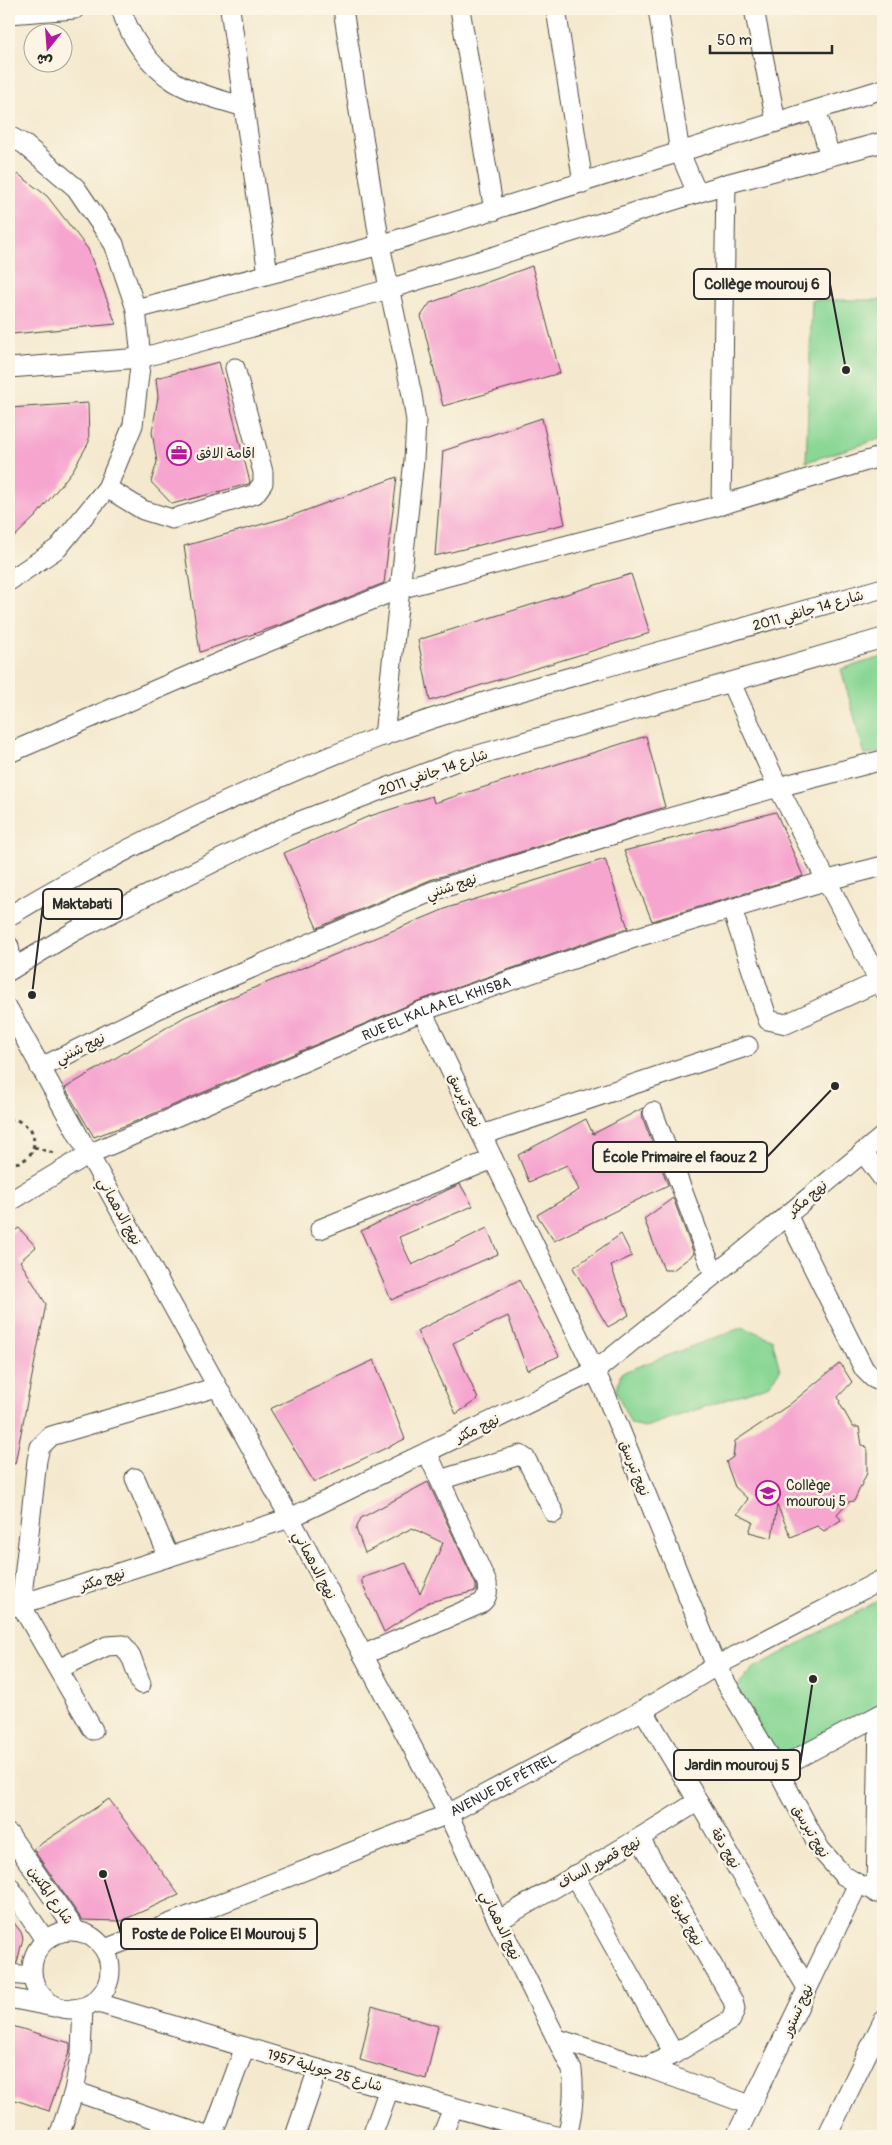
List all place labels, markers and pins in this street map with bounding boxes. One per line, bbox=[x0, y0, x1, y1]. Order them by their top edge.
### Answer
callout: Collège mourouj 6 bbox=[694, 269, 830, 299]
office icon: اقامة الافق bbox=[166, 440, 192, 466]
place label: اقامة الافق bbox=[196, 445, 255, 462]
callout: Maktabati bbox=[43, 889, 122, 919]
callout: École Primaire el faouz 2 bbox=[593, 1142, 767, 1172]
place label: Collège mourouj 5 bbox=[786, 1477, 846, 1510]
school or university icon: Collège mourouj 5 bbox=[755, 1480, 781, 1506]
callout: Jardin mourouj 5 bbox=[674, 1750, 800, 1780]
callout: Poste de Police El Mourouj 5 bbox=[121, 1919, 317, 1949]

